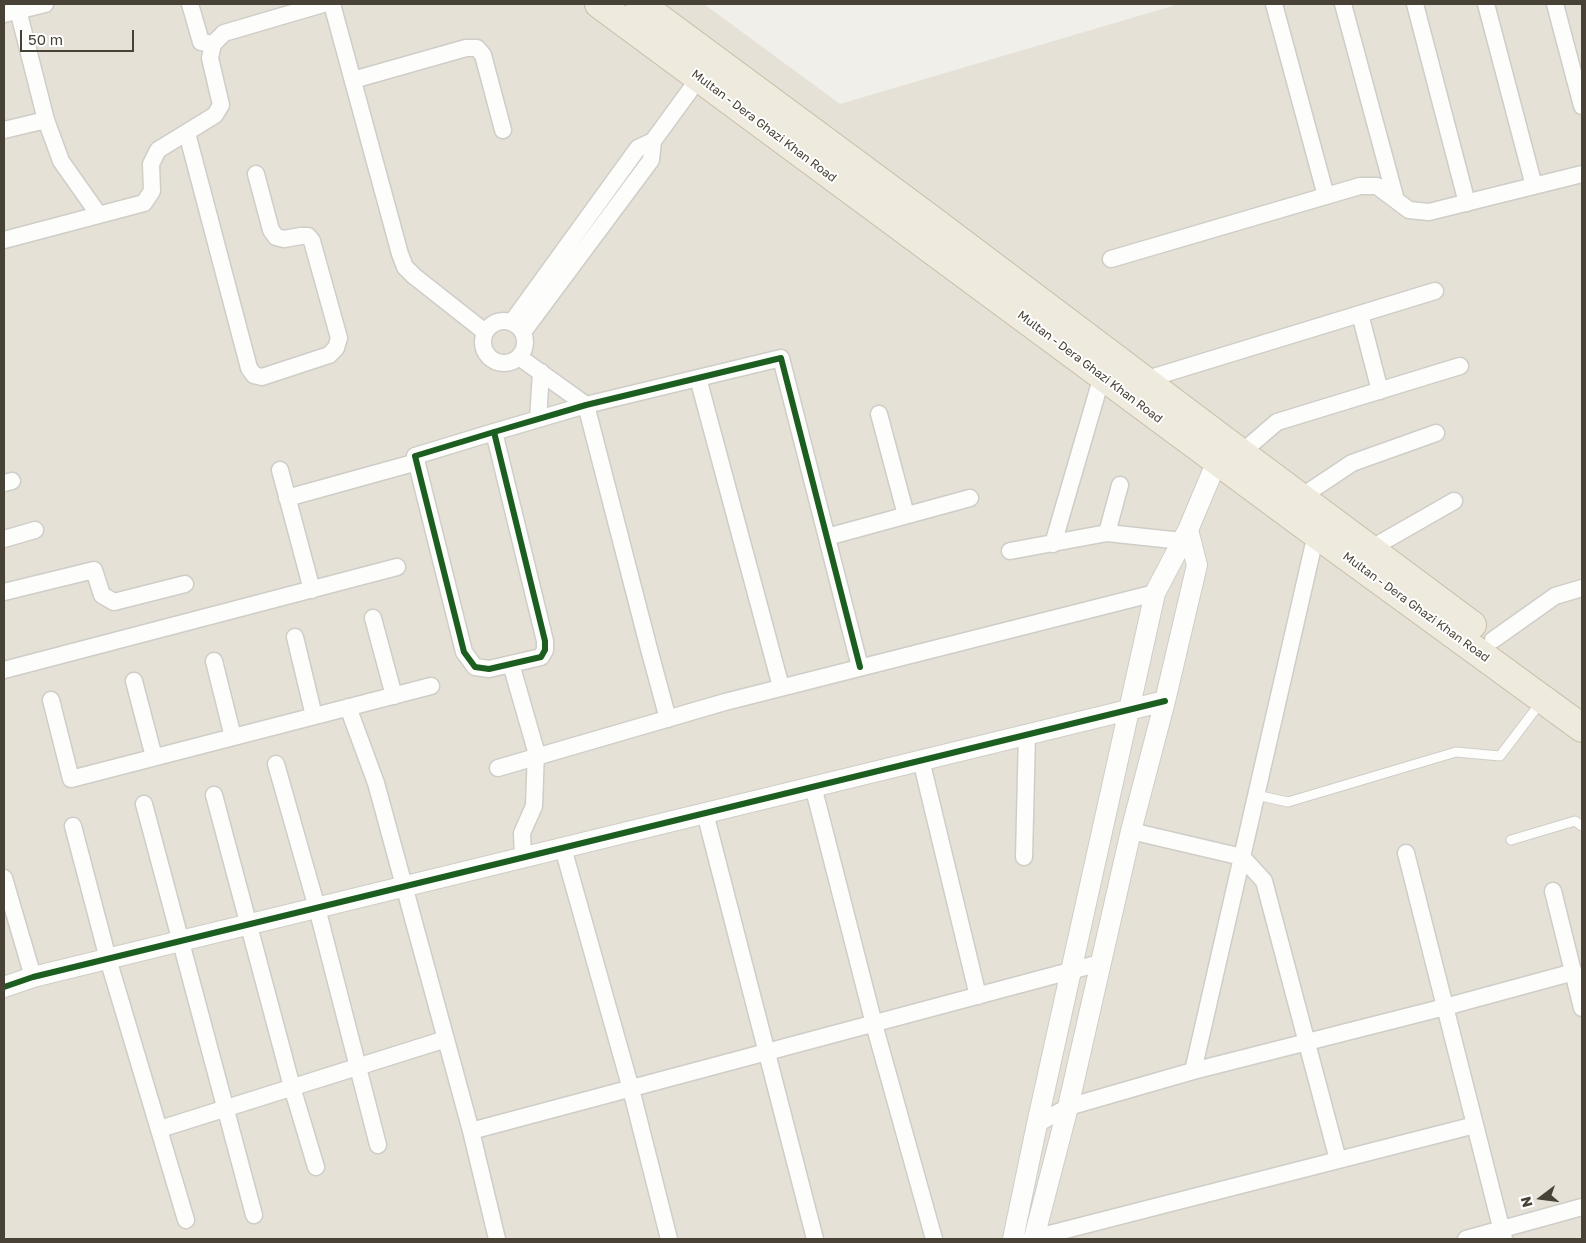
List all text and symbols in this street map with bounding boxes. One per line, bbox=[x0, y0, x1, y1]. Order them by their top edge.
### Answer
scale bar bbox=[22, 20, 136, 52]
text: 50 m bbox=[28, 30, 63, 48]
street label: Multan - Dera Ghazi Khan Road bbox=[689, 67, 839, 185]
street label: Multan - Dera Ghazi Khan Road bbox=[1015, 308, 1165, 426]
street label: Multan - Dera Ghazi Khan Road bbox=[1340, 549, 1492, 665]
north arrow bbox=[1516, 1173, 1566, 1223]
text: N bbox=[1516, 1195, 1536, 1209]

